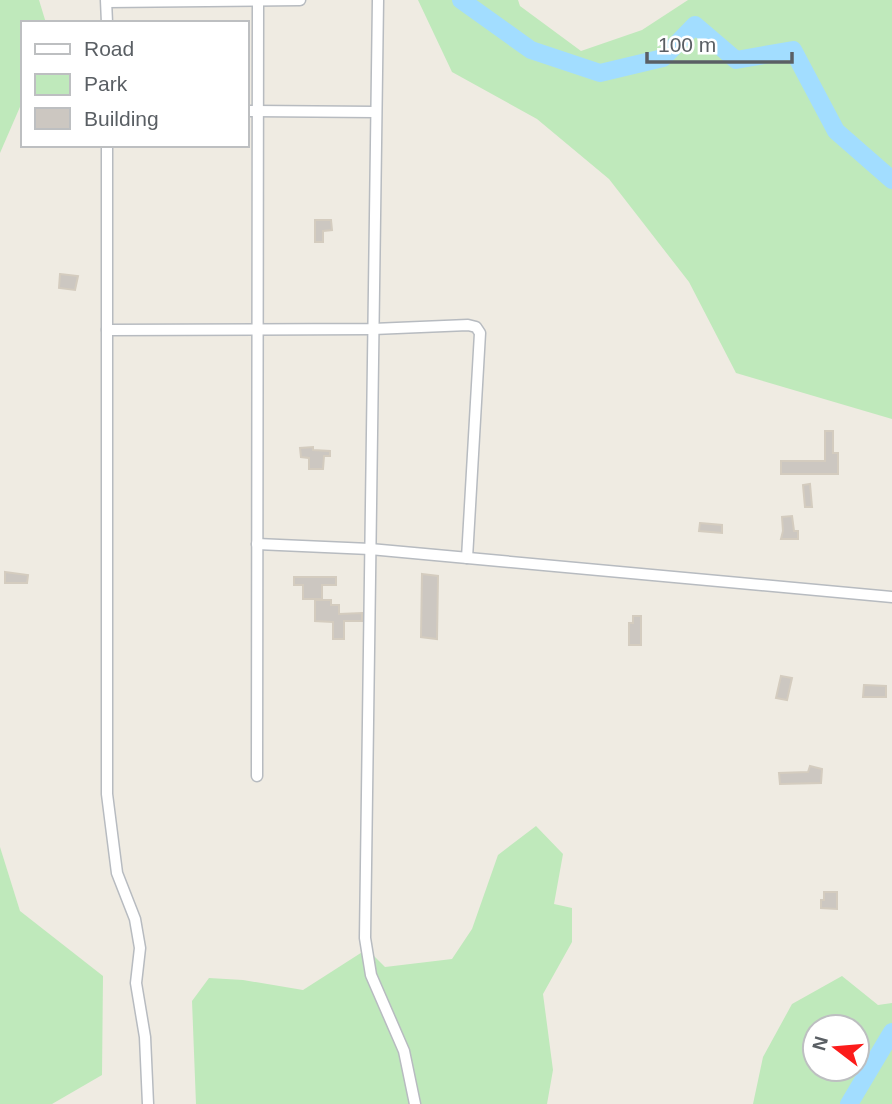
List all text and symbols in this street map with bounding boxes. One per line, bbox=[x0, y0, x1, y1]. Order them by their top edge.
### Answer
legend bbox=[21, 21, 248, 147]
scale bar bbox=[647, 21, 792, 65]
text: 100 m bbox=[658, 33, 716, 56]
text: Road bbox=[84, 37, 134, 60]
text: Park bbox=[84, 72, 128, 95]
text: Building bbox=[84, 107, 159, 130]
north arrow bbox=[801, 1013, 871, 1083]
text: N bbox=[808, 1034, 832, 1053]

